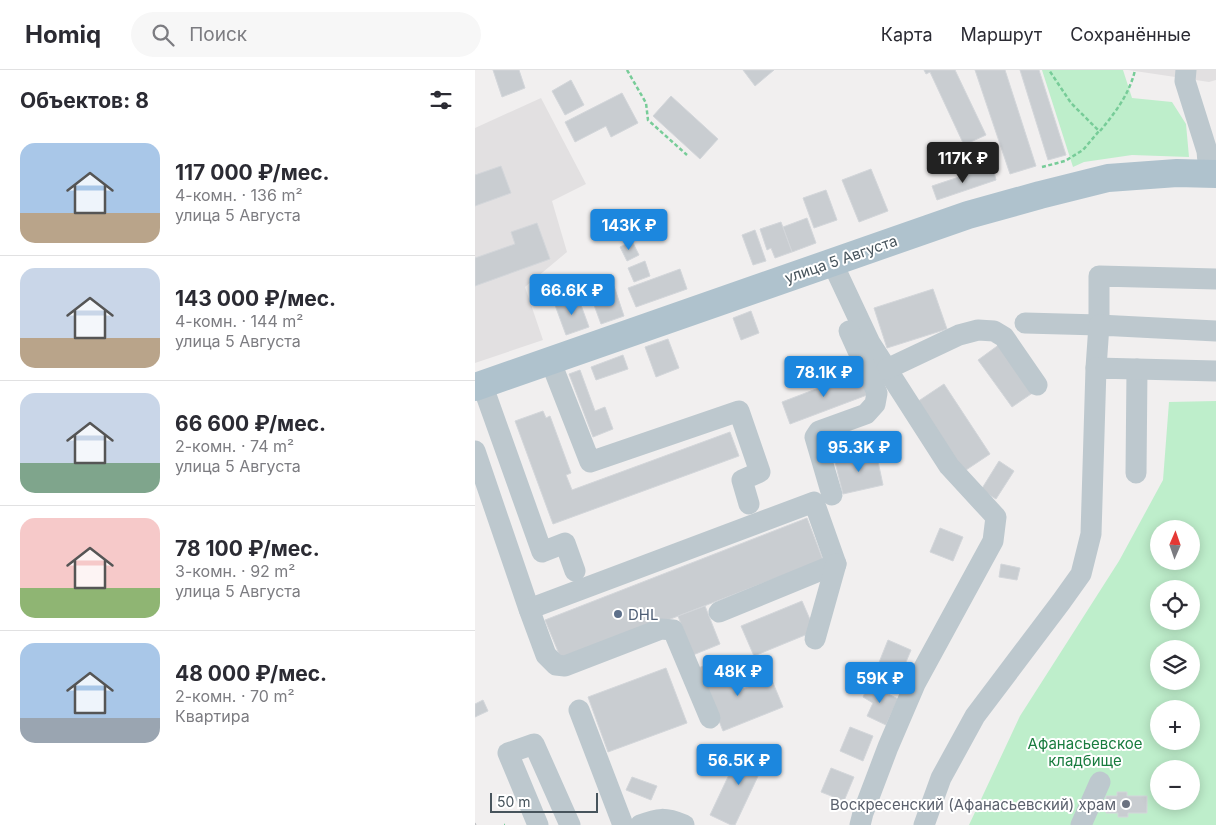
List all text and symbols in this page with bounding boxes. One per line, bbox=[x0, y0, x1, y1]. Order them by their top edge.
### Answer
search box bbox=[131, 12, 481, 57]
text: Homiq bbox=[25, 20, 101, 49]
icon: search bbox=[149, 21, 177, 49]
text: Поиск bbox=[189, 23, 247, 46]
text: Карта bbox=[881, 24, 933, 45]
text: Маршрут bbox=[961, 24, 1042, 45]
text: Сохранённые bbox=[1070, 24, 1191, 45]
icon: filters bbox=[427, 86, 455, 114]
text: Объектов: 8 bbox=[20, 88, 149, 113]
pin: 117K ₽ bbox=[922, 142, 1004, 184]
text: 117K ₽ bbox=[938, 148, 988, 168]
text: 117 000 ₽/мес. bbox=[175, 160, 330, 185]
icon: home bbox=[60, 163, 120, 223]
text: 4-комн. · 136 m² bbox=[175, 185, 303, 205]
text: улица 5 Августа bbox=[175, 205, 301, 225]
pin: 143K ₽ bbox=[588, 208, 670, 251]
text: 143K ₽ bbox=[601, 215, 657, 235]
street label: улица 5 Августа bbox=[782, 231, 900, 287]
pin: 66.6K ₽ bbox=[526, 274, 618, 316]
text: 66.6K ₽ bbox=[541, 280, 603, 300]
text: 143 000 ₽/мес. bbox=[175, 286, 336, 311]
icon: home bbox=[60, 288, 120, 348]
text: 4-комн. · 144 m² bbox=[175, 311, 303, 331]
text: улица 5 Августа bbox=[175, 331, 301, 351]
pin: 78.1K ₽ bbox=[778, 356, 870, 398]
text: 78.1K ₽ bbox=[795, 362, 853, 382]
text: 66 600 ₽/мес. bbox=[175, 411, 326, 436]
icon: home bbox=[60, 413, 120, 473]
pin: 95.3K ₽ bbox=[813, 430, 905, 473]
text: 2-комн. · 74 m² bbox=[175, 436, 294, 456]
text: 95.3K ₽ bbox=[828, 437, 890, 457]
text: улица 5 Августа bbox=[175, 456, 301, 476]
north arrow bbox=[1150, 520, 1200, 570]
map controls bbox=[1150, 520, 1200, 810]
text: 78 100 ₽/мес. bbox=[175, 536, 320, 561]
icon: home bbox=[60, 538, 120, 598]
text: 3-комн. · 92 m² bbox=[175, 561, 295, 581]
button: locate bbox=[1150, 580, 1200, 630]
text: улица 5 Августа bbox=[175, 581, 301, 601]
place label: DHL bbox=[628, 605, 658, 624]
marker: DHL bbox=[612, 608, 624, 620]
button: layers bbox=[1150, 640, 1200, 690]
pin: 48K ₽ bbox=[703, 654, 773, 697]
text: 48 000 ₽/мес. bbox=[175, 661, 327, 686]
text: 48K ₽ bbox=[714, 661, 762, 681]
pin: 59K ₽ bbox=[845, 662, 915, 704]
icon: home bbox=[60, 663, 120, 723]
text: 59K ₽ bbox=[856, 668, 904, 688]
text: 2-комн. · 70 m² bbox=[175, 686, 295, 706]
button: + bbox=[1150, 700, 1200, 750]
text: Квартира bbox=[175, 706, 250, 726]
park label: Афанасьевское кладбище bbox=[1028, 734, 1142, 770]
pin: 56.5K ₽ bbox=[693, 744, 785, 786]
text: 56.5K ₽ bbox=[708, 750, 770, 770]
button: − bbox=[1150, 760, 1200, 810]
scale bar bbox=[490, 790, 597, 813]
text: 50 m bbox=[497, 793, 531, 810]
place label: Воскресенский (Афанасьевский) храм bbox=[830, 795, 1116, 814]
marker: Воскресенский (Афанасьевский) храм bbox=[1120, 798, 1132, 810]

